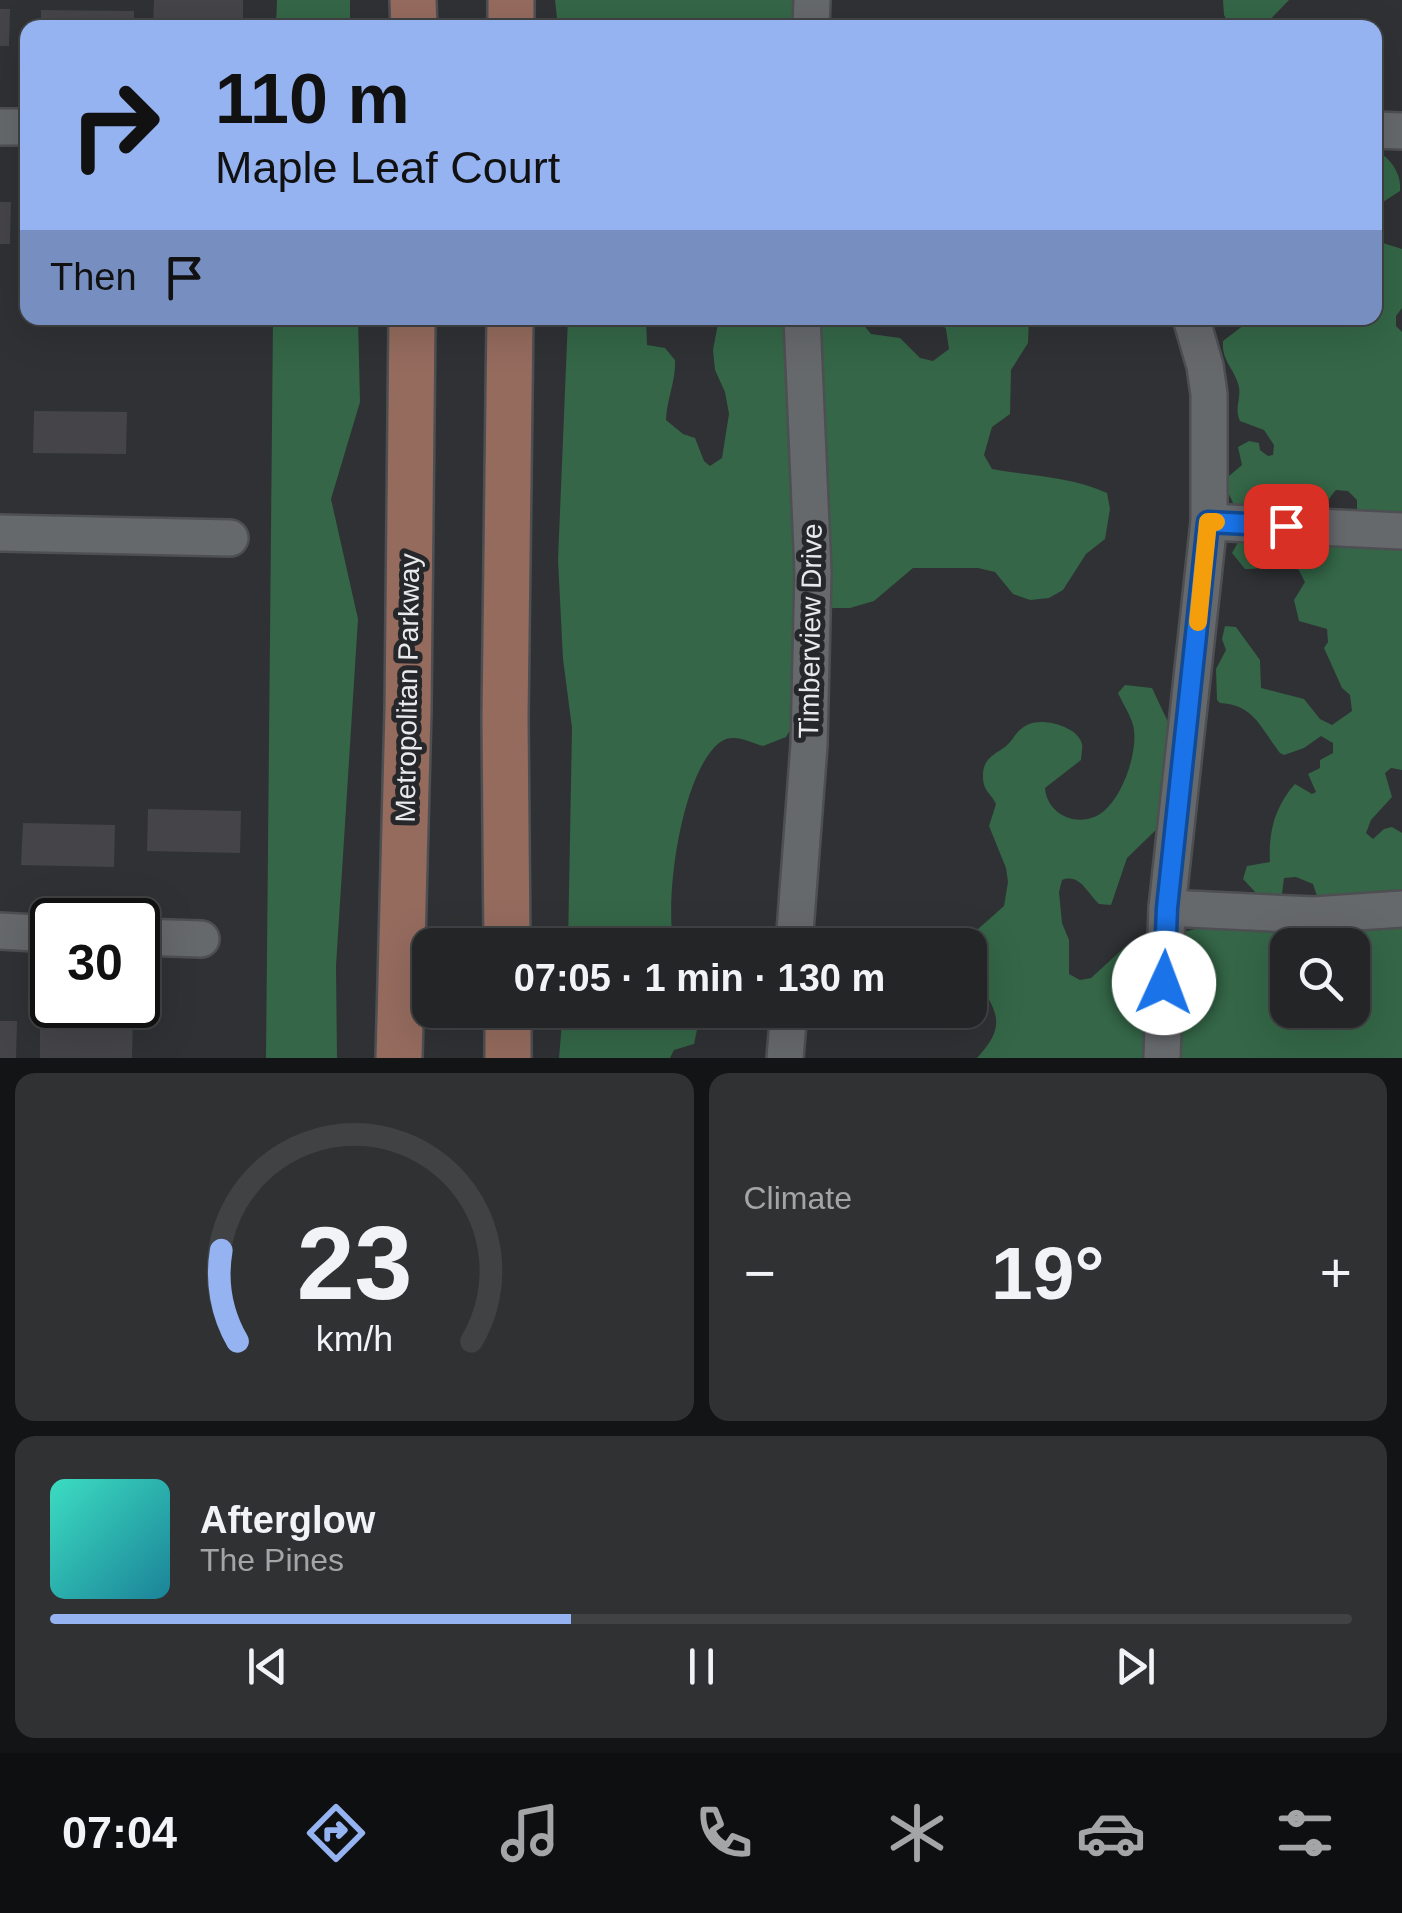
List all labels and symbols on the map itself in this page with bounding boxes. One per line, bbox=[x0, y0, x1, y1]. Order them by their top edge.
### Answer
pin bbox=[1244, 484, 1329, 569]
street label: Timberview Drive bbox=[793, 523, 828, 739]
street label: Metropolitan Parkway bbox=[390, 553, 425, 823]
speed limit sign: 30 bbox=[30, 898, 160, 1028]
position arrow bbox=[1112, 931, 1216, 1035]

